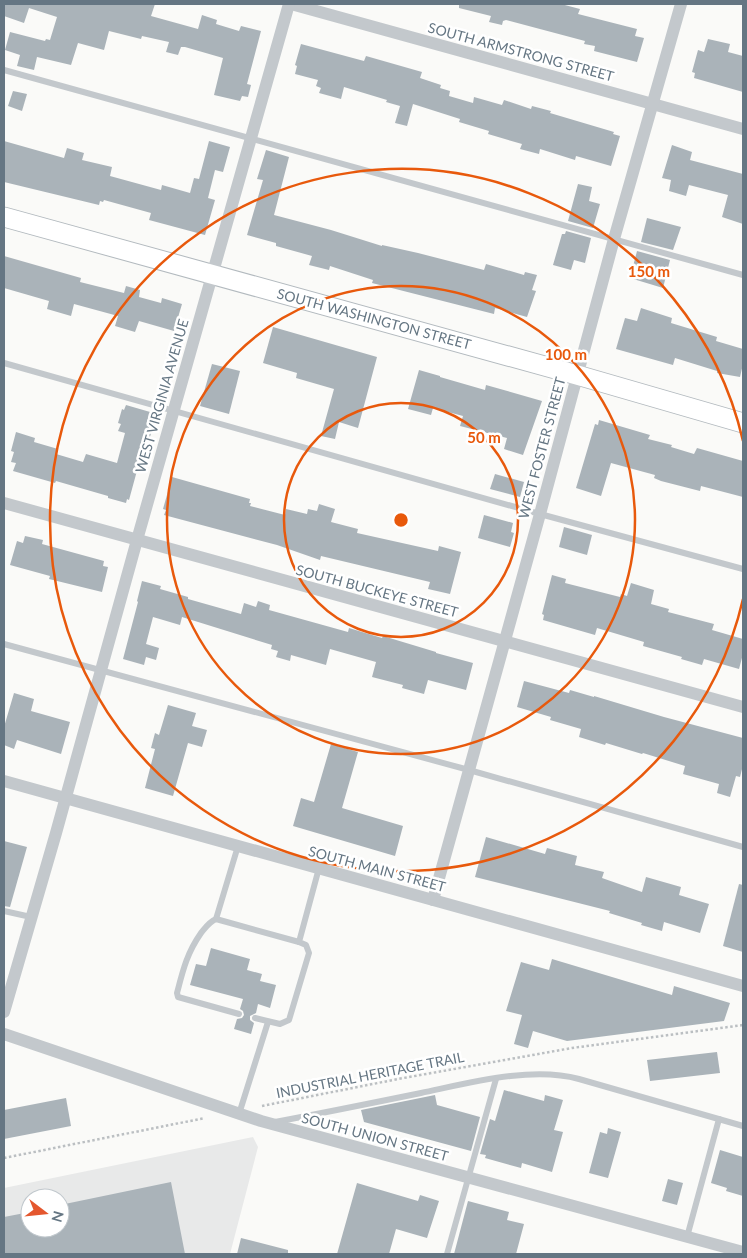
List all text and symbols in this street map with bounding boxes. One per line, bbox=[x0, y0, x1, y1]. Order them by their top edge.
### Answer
street label: SOUTH ARMSTRONG STREET bbox=[426, 18, 617, 85]
text: 150 m bbox=[628, 262, 670, 280]
street label: SOUTH WASHINGTON STREET bbox=[275, 284, 474, 353]
street label: WEST VIRGINIA AVENUE bbox=[131, 317, 192, 475]
text: 100 m bbox=[545, 345, 587, 363]
street label: WEST FOSTER STREET bbox=[514, 374, 569, 521]
text: 50 m bbox=[467, 428, 501, 446]
centre of rings bbox=[392, 511, 410, 529]
street label: SOUTH BUCKEYE STREET bbox=[294, 561, 461, 621]
street label: SOUTH MAIN STREET bbox=[307, 842, 448, 895]
street label: INDUSTRIAL HERITAGE TRAIL bbox=[275, 1048, 465, 1101]
street label: SOUTH UNION STREET bbox=[300, 1109, 451, 1164]
north arrow bbox=[20, 1188, 70, 1238]
text: N bbox=[48, 1209, 68, 1224]

